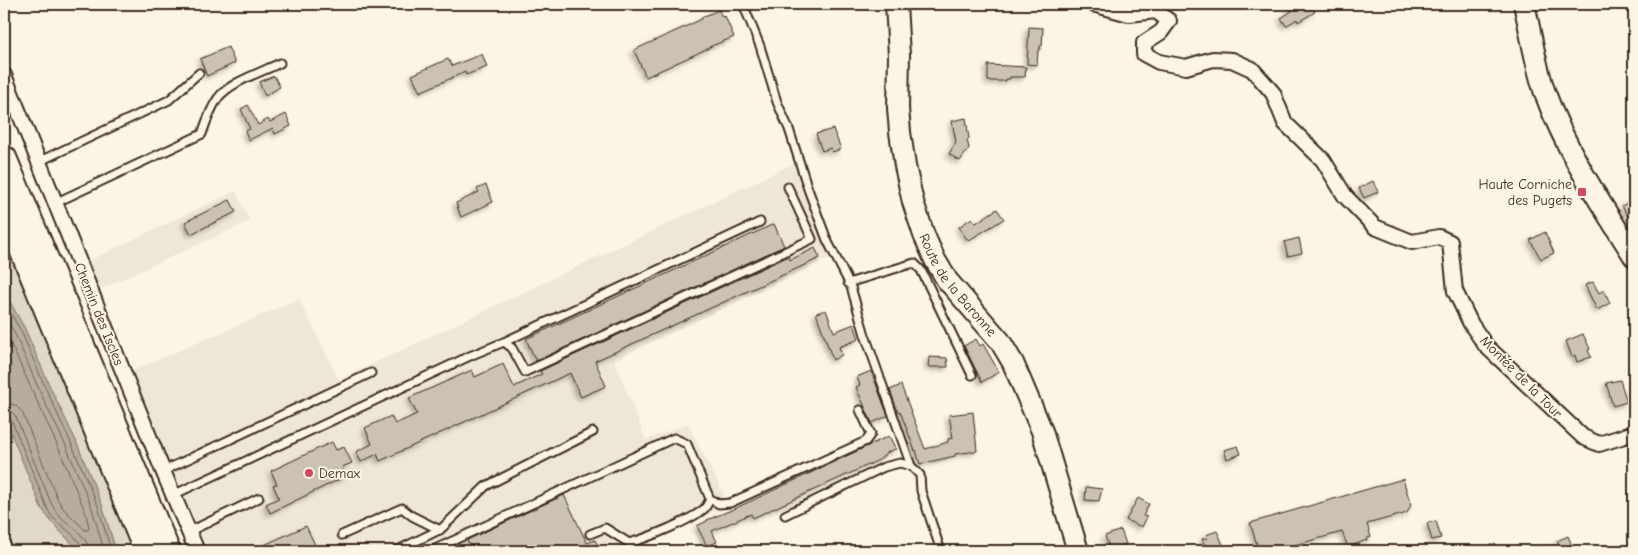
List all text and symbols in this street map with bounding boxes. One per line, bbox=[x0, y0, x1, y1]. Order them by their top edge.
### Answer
place label: Haute Corniche des Pugets bbox=[1478, 176, 1572, 209]
marker: Haute Corniche des Pugets bbox=[1576, 186, 1588, 198]
street label: Route de la Baronne bbox=[916, 231, 1001, 340]
street label: Chemin des Iscles bbox=[71, 260, 127, 368]
street label: Montée de la Tour bbox=[1476, 332, 1566, 422]
place label: Demax bbox=[319, 465, 361, 482]
marker: Demax bbox=[303, 467, 315, 479]

